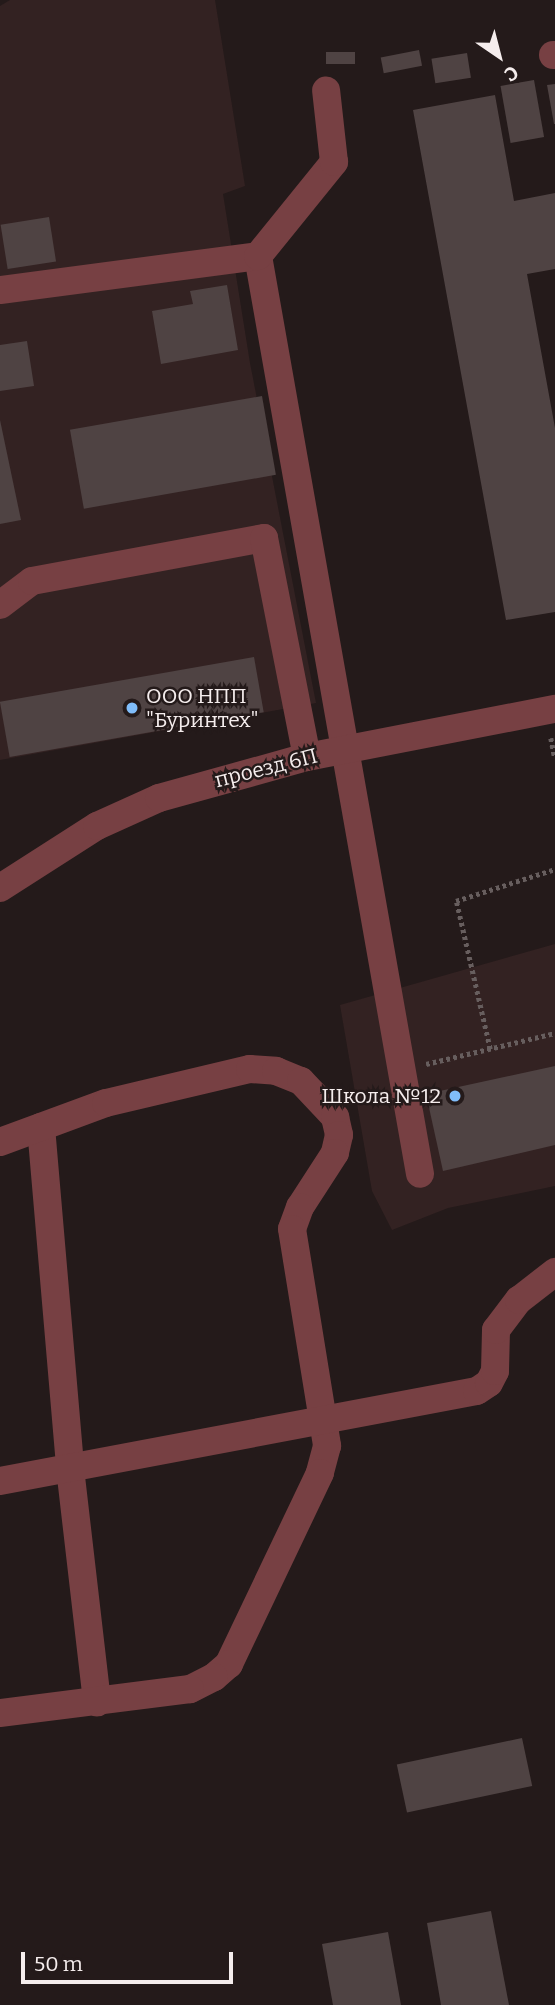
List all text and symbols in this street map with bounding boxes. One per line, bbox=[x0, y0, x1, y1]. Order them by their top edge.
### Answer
north arrow bbox=[464, 21, 534, 91]
text: С bbox=[500, 61, 523, 86]
place label: ООО НПП "Буринтех" bbox=[146, 683, 259, 733]
marker: ООО НПП "Буринтех" bbox=[124, 700, 140, 716]
street label: проезд 6П bbox=[212, 743, 320, 793]
place label: Школа №12 bbox=[321, 1083, 441, 1109]
marker: Школа №12 bbox=[447, 1088, 463, 1104]
scale bar bbox=[24, 1938, 236, 1982]
text: 50 m bbox=[34, 1951, 83, 1977]

